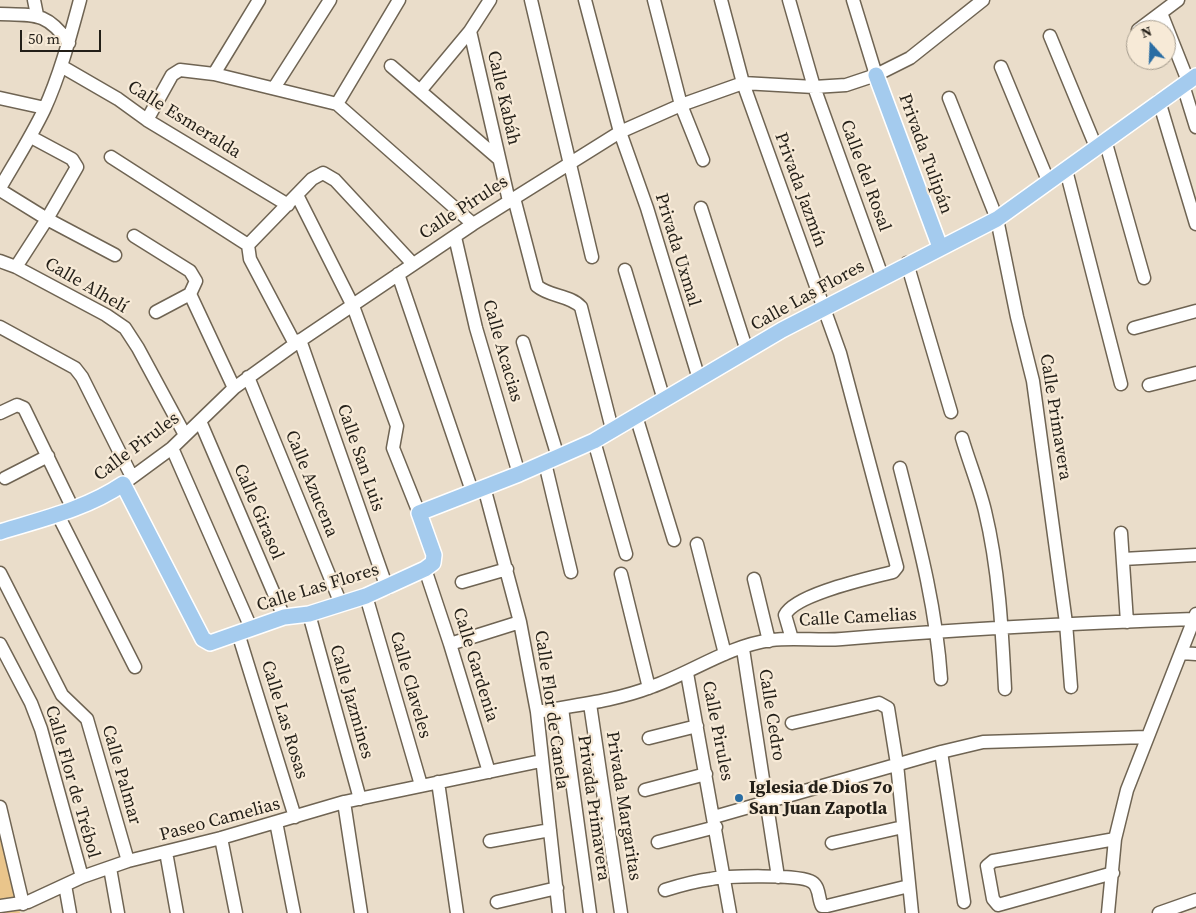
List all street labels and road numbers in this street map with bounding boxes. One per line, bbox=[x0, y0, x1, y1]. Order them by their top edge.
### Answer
street label: Calle Kabáh bbox=[482, 49, 524, 147]
street label: Calle Esmeralda bbox=[123, 76, 245, 164]
street label: Privada Tulipán bbox=[893, 91, 957, 217]
street label: Calle del Rosal bbox=[835, 117, 895, 235]
street label: Privada Jazmín bbox=[769, 130, 831, 250]
street label: Calle Pirules bbox=[416, 171, 512, 245]
street label: Privada Uxmal bbox=[650, 191, 704, 309]
street label: Calle Alhelí bbox=[41, 254, 131, 318]
street label: Calle Las Flores bbox=[747, 256, 869, 336]
street label: Calle Acacias bbox=[477, 297, 527, 405]
street label: Calle Primavera bbox=[1034, 352, 1076, 482]
street label: Calle San Luis bbox=[332, 402, 388, 514]
street label: Calle Pirules bbox=[90, 408, 184, 486]
street label: Calle Azucena bbox=[280, 428, 342, 540]
street label: Calle Girasol bbox=[228, 461, 288, 563]
street label: Calle Las Flores bbox=[254, 559, 382, 617]
street label: Calle Camelias bbox=[799, 604, 917, 632]
street label: Calle Gardenia bbox=[447, 605, 503, 725]
street label: Calle Claveles bbox=[384, 629, 436, 741]
street label: Calle Flor de Canela bbox=[529, 629, 573, 791]
street label: Calle Jazmines bbox=[324, 642, 378, 762]
street label: Calle Las Rosas bbox=[256, 658, 312, 782]
street label: Calle Cedro bbox=[753, 668, 789, 762]
street label: Calle Pirules bbox=[697, 679, 737, 783]
street label: Calle Flor de Trébol bbox=[40, 703, 104, 861]
street label: Calle Palmar bbox=[96, 723, 146, 827]
street label: Privada Margaritas bbox=[601, 730, 645, 882]
street label: Privada Primavera bbox=[572, 734, 614, 882]
street label: Paseo Camelias bbox=[157, 793, 283, 847]

